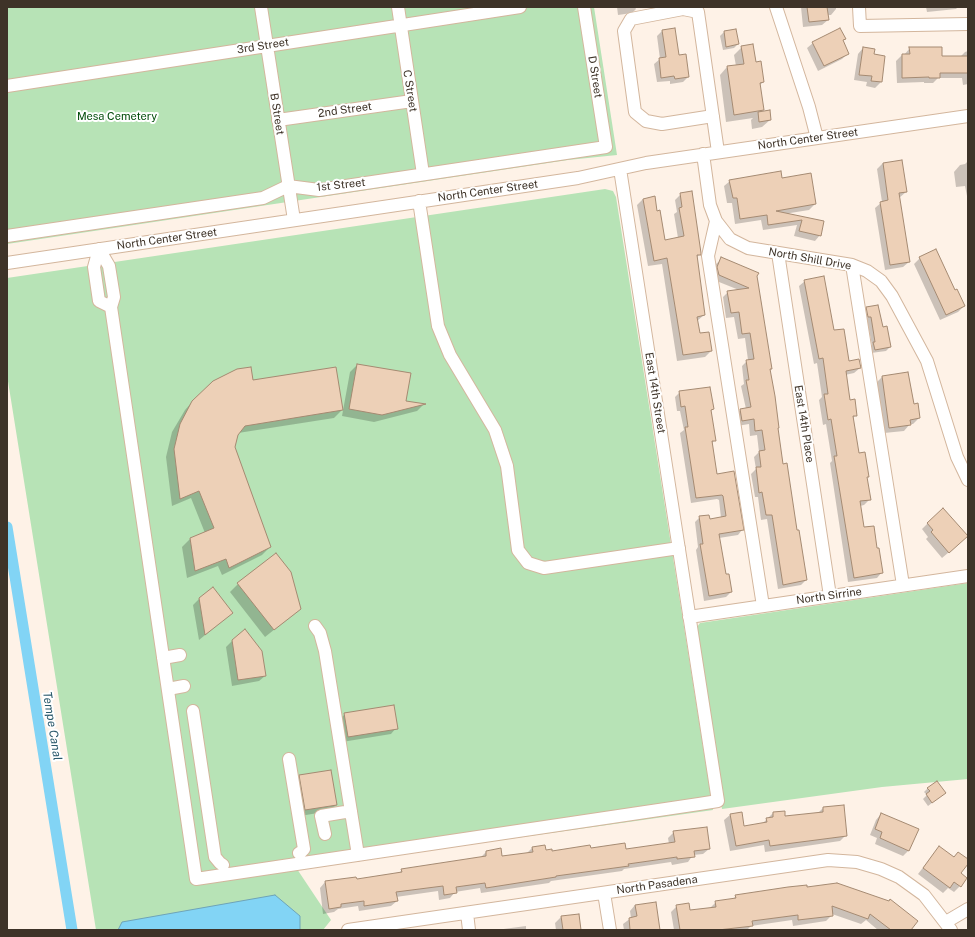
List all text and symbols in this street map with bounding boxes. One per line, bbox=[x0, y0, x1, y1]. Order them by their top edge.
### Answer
street label: 3rd Street bbox=[236, 35, 290, 57]
street label: D Street bbox=[585, 55, 605, 99]
street label: C Street bbox=[400, 69, 420, 113]
street label: B Street bbox=[267, 92, 287, 136]
street label: 2nd Street bbox=[317, 100, 373, 120]
park label: Mesa Cemetery bbox=[77, 110, 157, 124]
street label: North Center Street bbox=[757, 125, 859, 153]
street label: 1st Street bbox=[316, 176, 366, 194]
street label: North Center Street bbox=[437, 177, 539, 205]
street label: North Center Street bbox=[116, 225, 218, 253]
street label: North Shill Drive bbox=[768, 245, 852, 273]
street label: East 14th Street bbox=[642, 351, 668, 435]
street label: East 14th Place bbox=[791, 384, 817, 464]
street label: North Sirrine bbox=[795, 585, 863, 607]
water label: Tempe Canal bbox=[39, 690, 65, 762]
street label: North Pasadena bbox=[616, 873, 698, 897]

